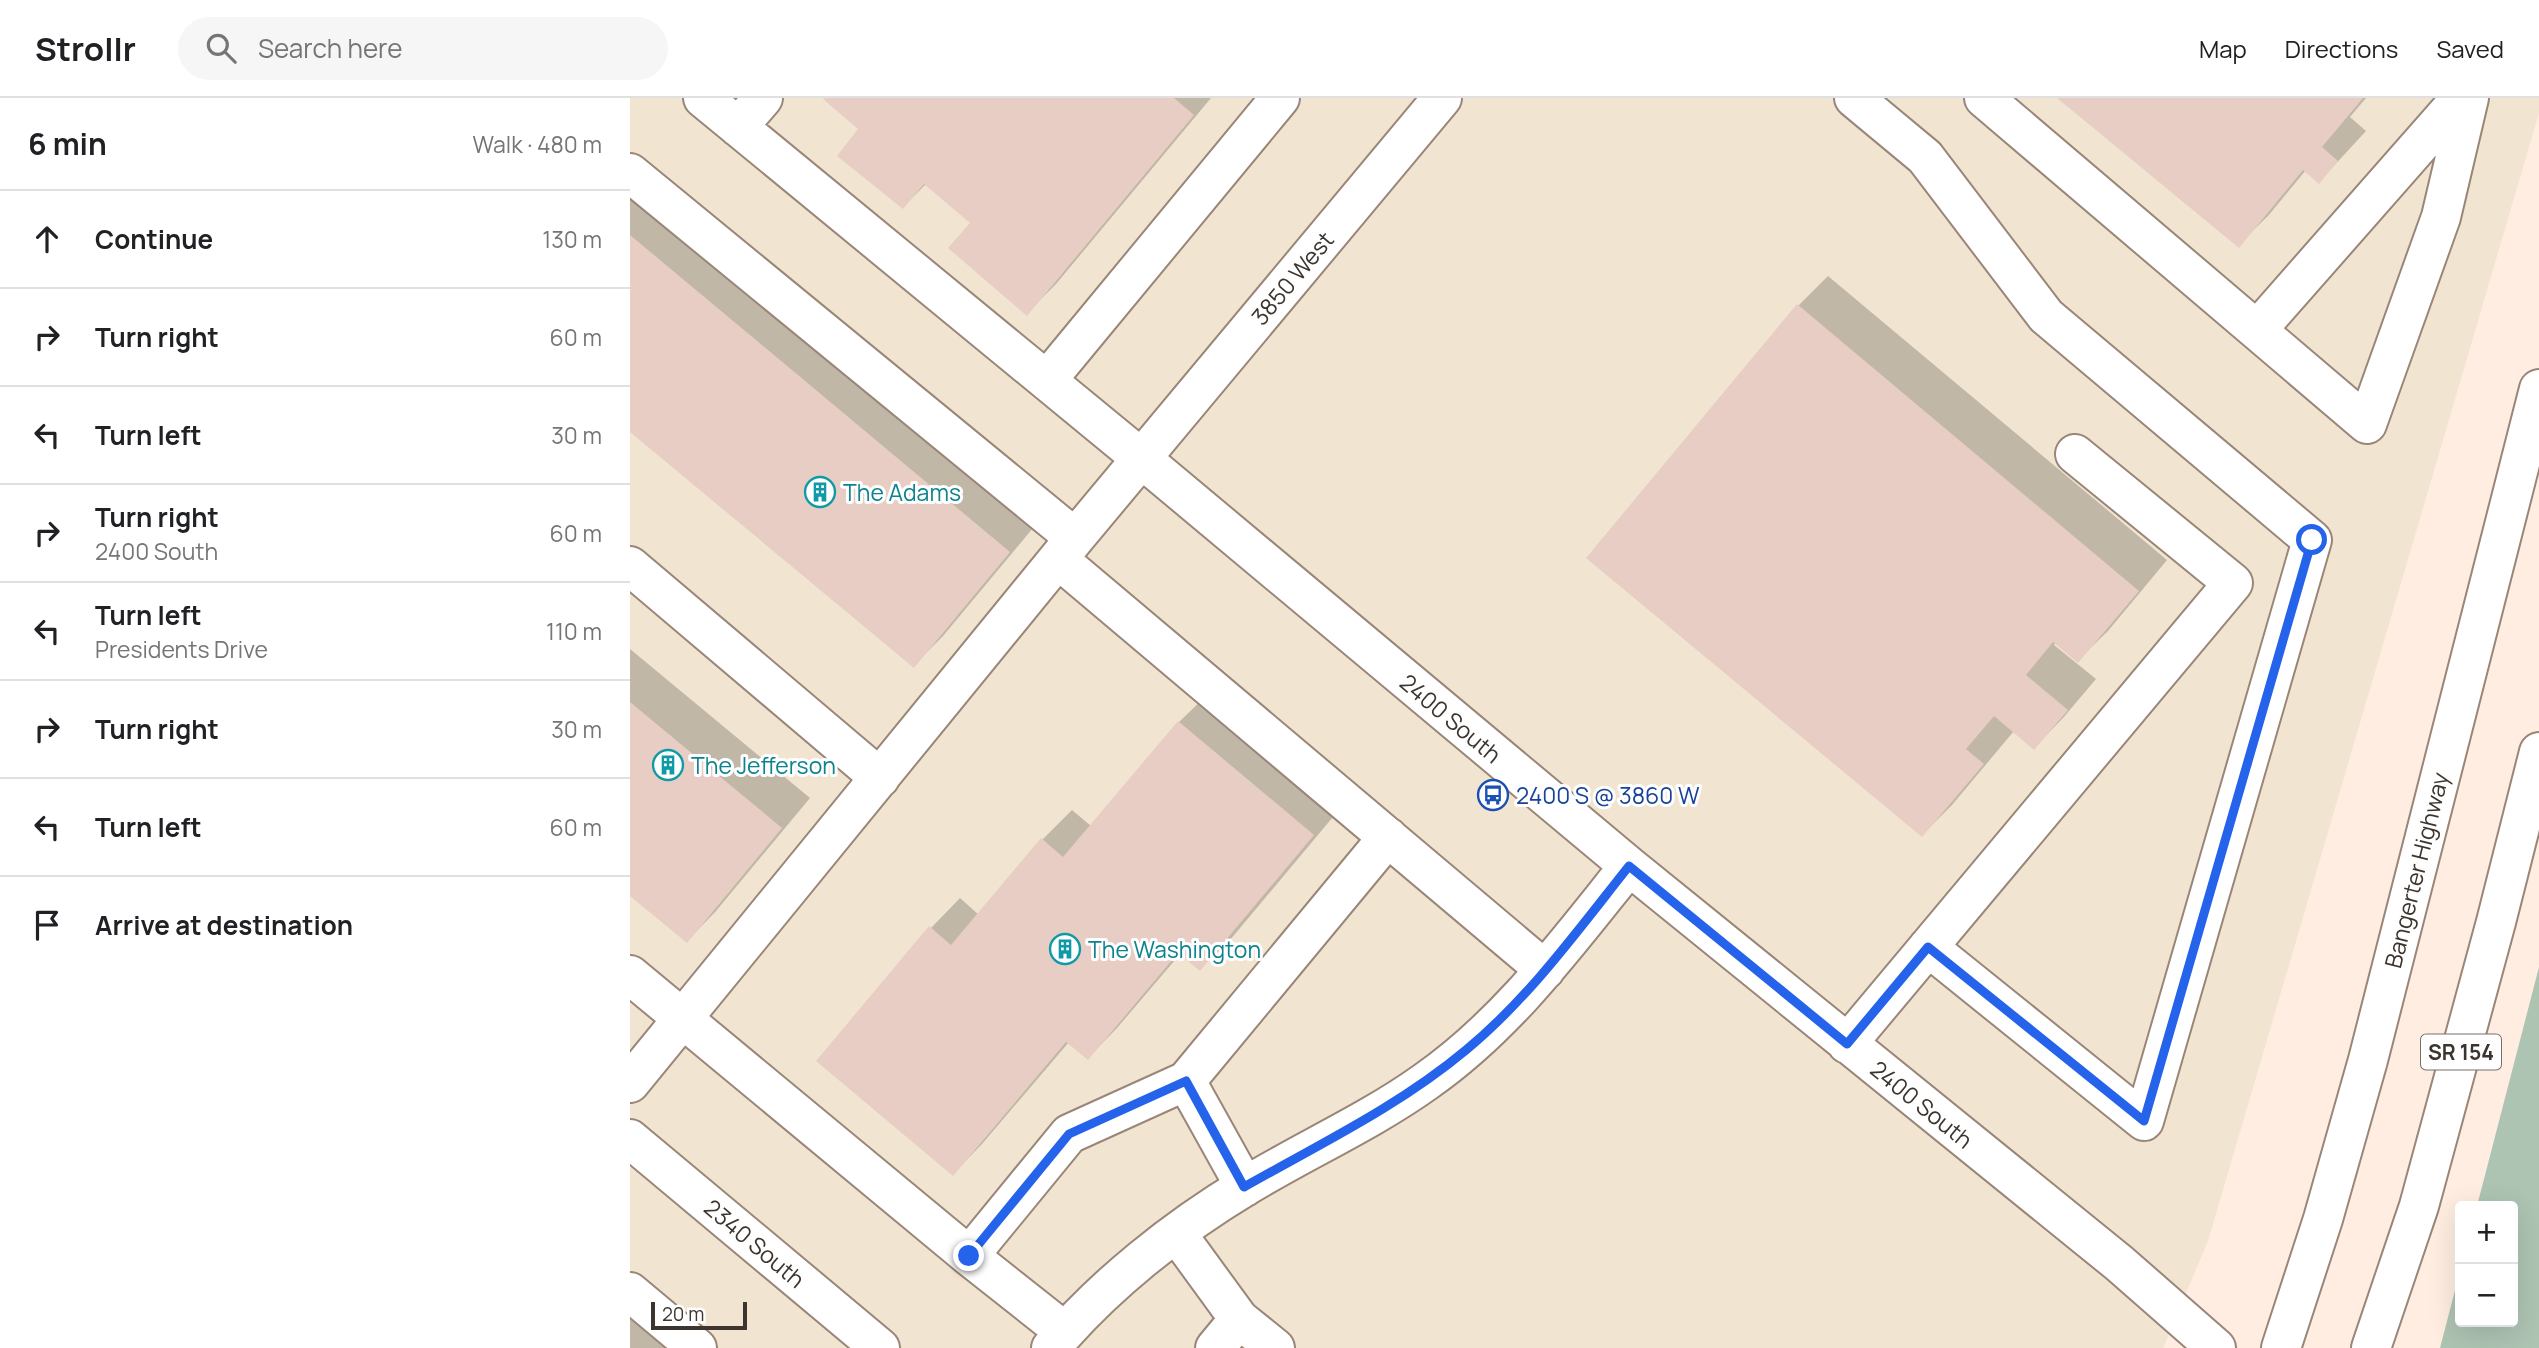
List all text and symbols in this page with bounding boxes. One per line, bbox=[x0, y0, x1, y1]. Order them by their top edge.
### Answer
search box bbox=[178, 17, 668, 80]
text: Strollr bbox=[35, 26, 136, 71]
icon: search bbox=[202, 29, 240, 67]
text: Search here bbox=[258, 30, 402, 66]
text: Map bbox=[2199, 32, 2247, 65]
text: Directions bbox=[2285, 32, 2398, 65]
text: Saved bbox=[2436, 32, 2504, 65]
text: 6 min bbox=[28, 123, 107, 164]
text: Walk · 480 m bbox=[473, 128, 602, 160]
icon: ahead bbox=[28, 220, 66, 258]
text: Continue bbox=[95, 221, 213, 257]
text: 130 m bbox=[542, 223, 602, 255]
street label: 3850 West bbox=[1243, 224, 1341, 332]
icon: right bbox=[28, 318, 66, 356]
text: Turn right bbox=[95, 319, 219, 355]
text: 60 m bbox=[550, 321, 602, 353]
icon: left bbox=[28, 416, 66, 454]
text: Turn left bbox=[95, 417, 202, 453]
text: 30 m bbox=[551, 419, 602, 451]
building icon: The Adams bbox=[803, 475, 837, 509]
place label: The Adams bbox=[843, 476, 961, 508]
text: Turn right bbox=[95, 499, 219, 535]
icon: right bbox=[28, 514, 66, 552]
text: 60 m bbox=[550, 517, 602, 549]
route start bbox=[2296, 524, 2327, 555]
text: 2400 South bbox=[95, 535, 218, 567]
text: Turn left bbox=[95, 597, 202, 633]
icon: left bbox=[28, 612, 66, 650]
text: 110 m bbox=[546, 615, 602, 647]
text: Presidents Drive bbox=[95, 633, 268, 665]
street label: 2400 South bbox=[1394, 666, 1508, 770]
icon: right bbox=[28, 710, 66, 748]
text: Turn right bbox=[95, 711, 219, 747]
text: 30 m bbox=[551, 713, 602, 745]
building icon: The Jefferson bbox=[651, 748, 685, 782]
place label: The Jefferson bbox=[691, 749, 836, 781]
street label: Bangerter Highway bbox=[2376, 769, 2456, 971]
bus stop icon: 2400 S @ 3860 W bbox=[1476, 778, 1510, 812]
place label: 2400 S @ 3860 W bbox=[1516, 779, 1700, 811]
icon: left bbox=[28, 808, 66, 846]
text: Turn left bbox=[95, 809, 202, 845]
text: 60 m bbox=[550, 811, 602, 843]
icon: arrive bbox=[28, 906, 66, 944]
text: Arrive at destination bbox=[95, 907, 353, 943]
building icon: The Washington bbox=[1048, 932, 1082, 966]
place label: The Washington bbox=[1088, 933, 1261, 965]
road number: SR 154 bbox=[2421, 1034, 2501, 1070]
street label: 2400 South bbox=[1864, 1053, 1980, 1155]
street label: 2340 South bbox=[698, 1191, 812, 1295]
map controls bbox=[2455, 1201, 2518, 1327]
button: + bbox=[2455, 1201, 2518, 1264]
route end bbox=[953, 1240, 984, 1271]
button: − bbox=[2455, 1264, 2518, 1327]
scale bar bbox=[651, 1299, 747, 1331]
text: 20 m bbox=[662, 1301, 704, 1327]

